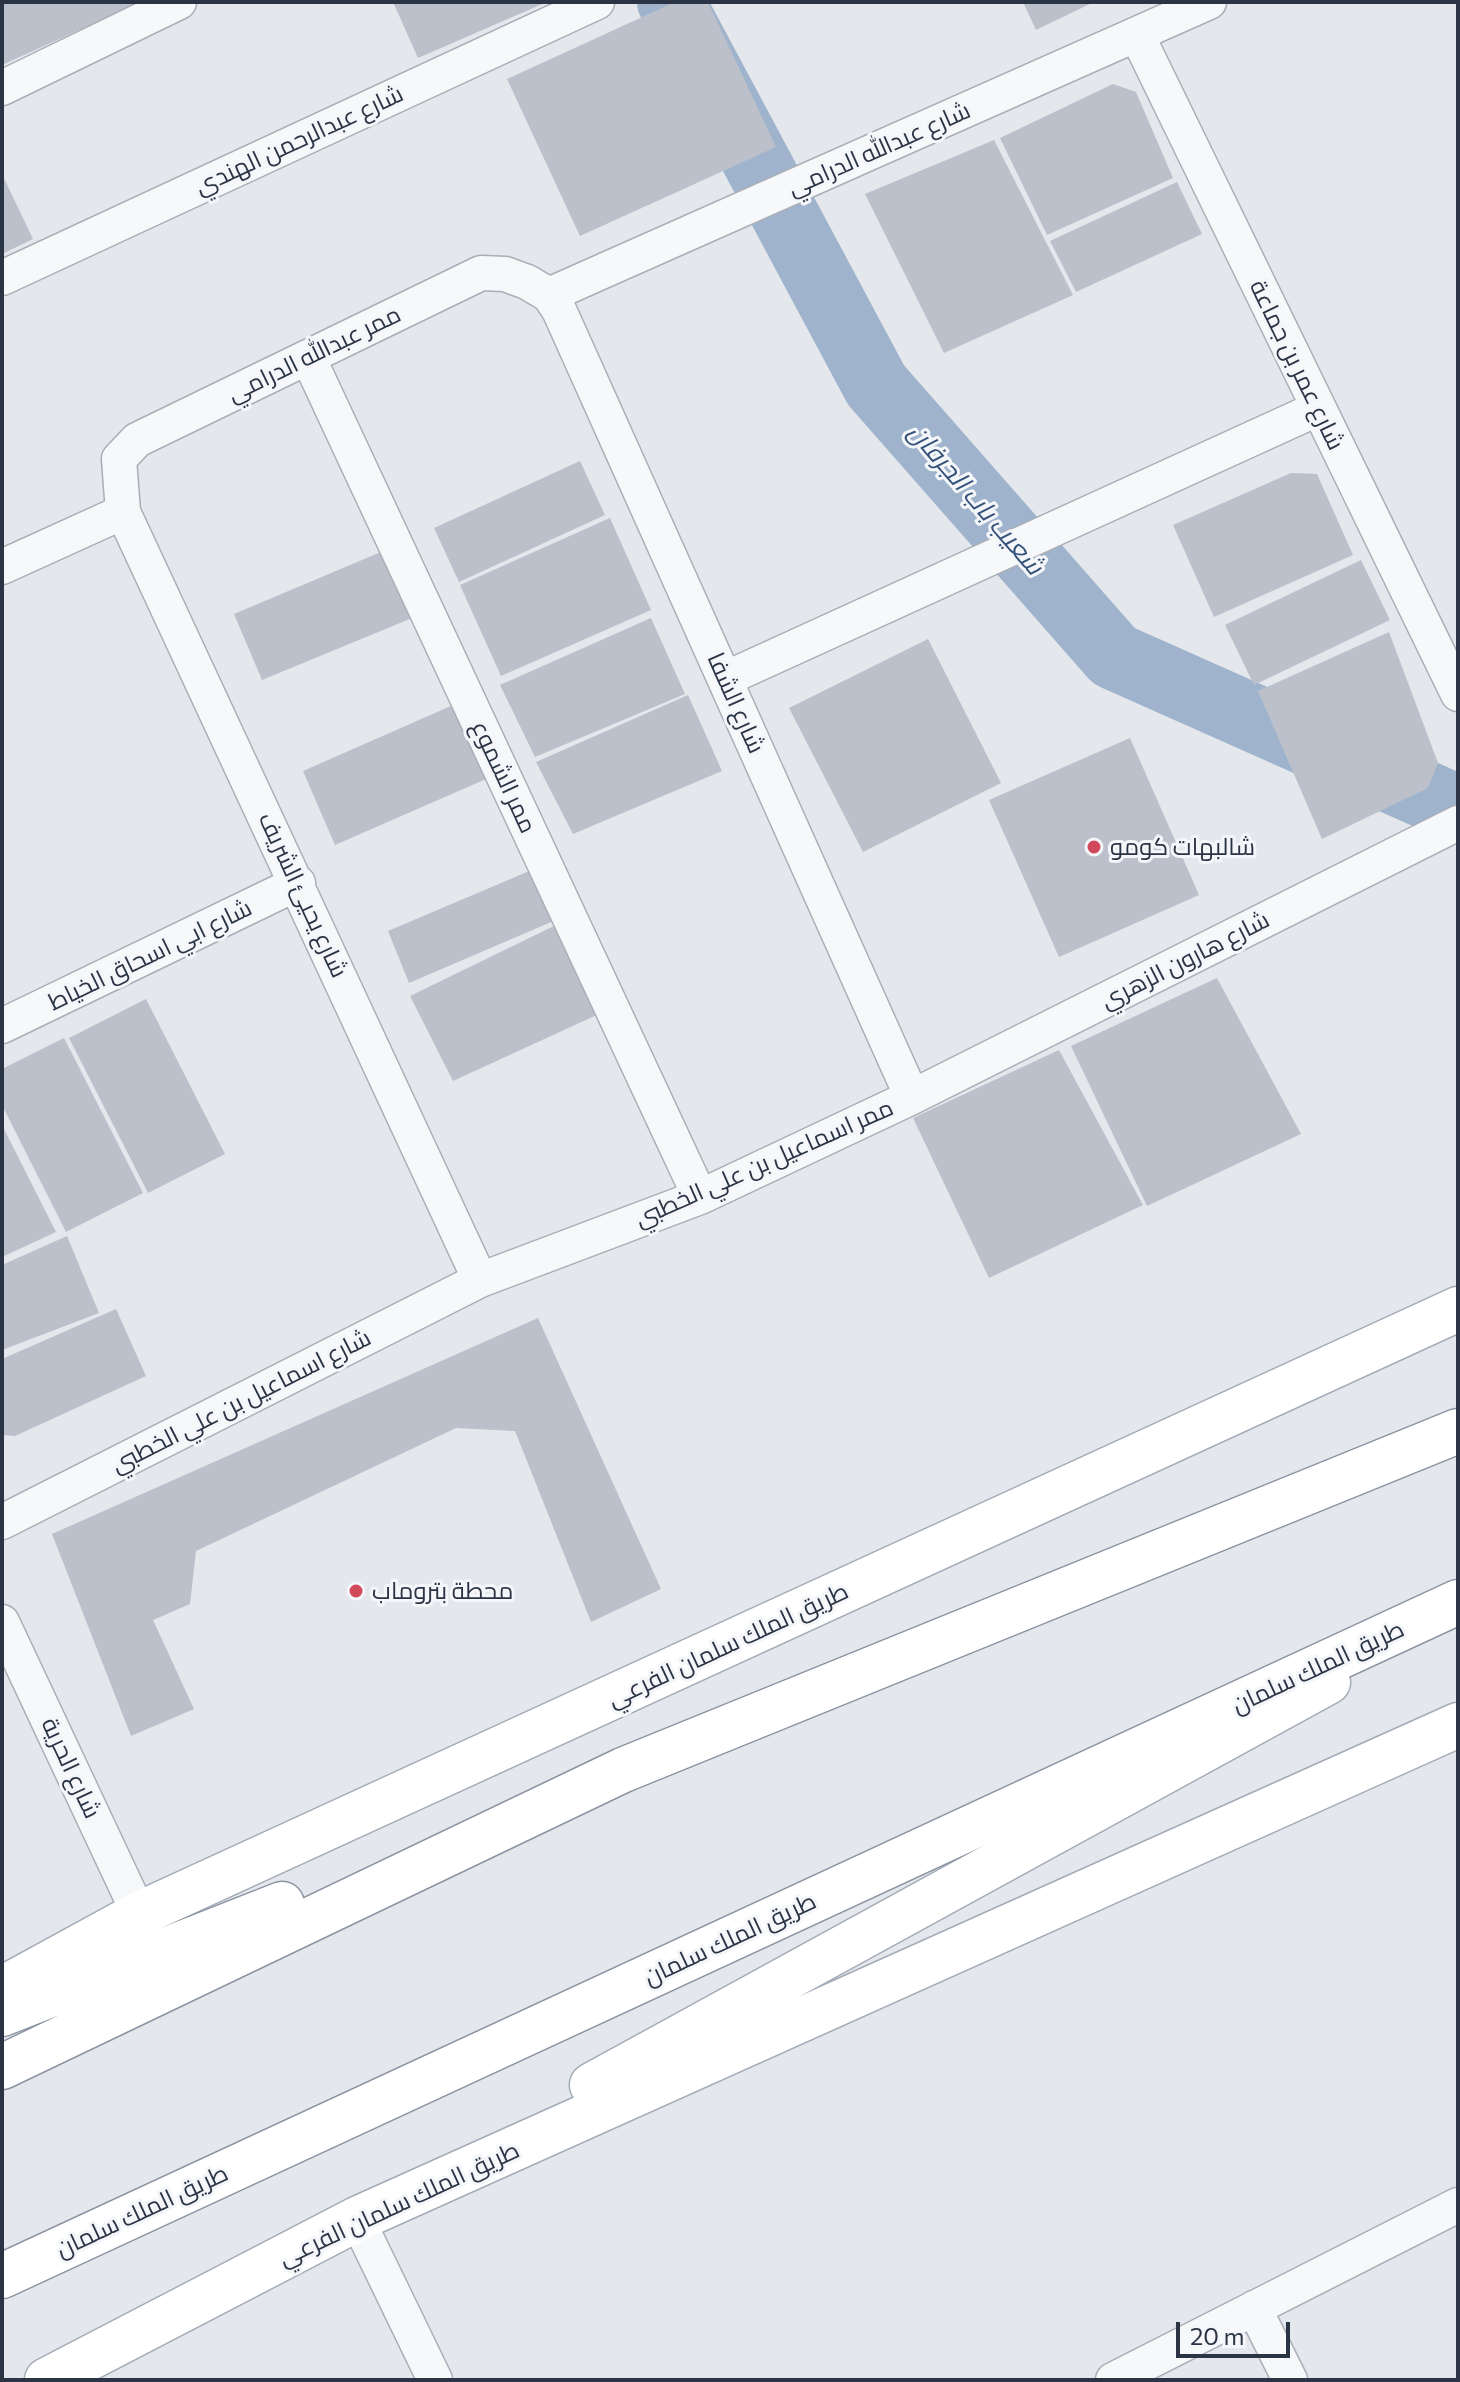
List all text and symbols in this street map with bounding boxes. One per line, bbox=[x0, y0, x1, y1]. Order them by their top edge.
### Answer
street label: شارع عبدالرحمن الهندي bbox=[190, 79, 408, 201]
street label: شارع عبدالله الدرامي bbox=[783, 96, 975, 202]
street label: شارع عمر بن جماعة bbox=[1243, 275, 1351, 455]
street label: ممر عبدالله الدرامي bbox=[223, 300, 405, 408]
water label: شعيب باب الجرفان bbox=[902, 417, 1050, 581]
street label: شارع الشفا bbox=[701, 648, 771, 758]
street label: ممر الشموع bbox=[466, 716, 542, 838]
street label: شارع يحيئ الشريف bbox=[252, 808, 354, 982]
place label: شالبهات كومو bbox=[1110, 833, 1255, 861]
marker: شالبهات كومو bbox=[1085, 838, 1103, 856]
street label: شارع ابي اسحاق الخياط bbox=[44, 893, 256, 1017]
street label: شارع هارون الزهري bbox=[1096, 905, 1274, 1015]
street label: ممر اسماعيل بن علي الخطبي bbox=[630, 1093, 898, 1233]
street label: شارع اسماعيل بن علي الخطبي bbox=[106, 1323, 376, 1479]
place label: محطة بتروماب bbox=[372, 1577, 514, 1605]
street label: طريق الملك سلمان الفرعي bbox=[603, 1577, 853, 1713]
marker: محطة بتروماب bbox=[347, 1582, 365, 1600]
street label: طريق الملك سلمان bbox=[1227, 1614, 1409, 1720]
street label: شارع الحرية bbox=[35, 1713, 107, 1823]
street label: طريق الملك سلمان bbox=[639, 1886, 821, 1992]
street label: طريق الملك سلمان الفرعي bbox=[274, 2136, 524, 2272]
street label: طريق الملك سلمان bbox=[51, 2158, 233, 2264]
scale bar bbox=[1180, 2306, 1294, 2356]
text: 20 m bbox=[1190, 2321, 1244, 2350]

